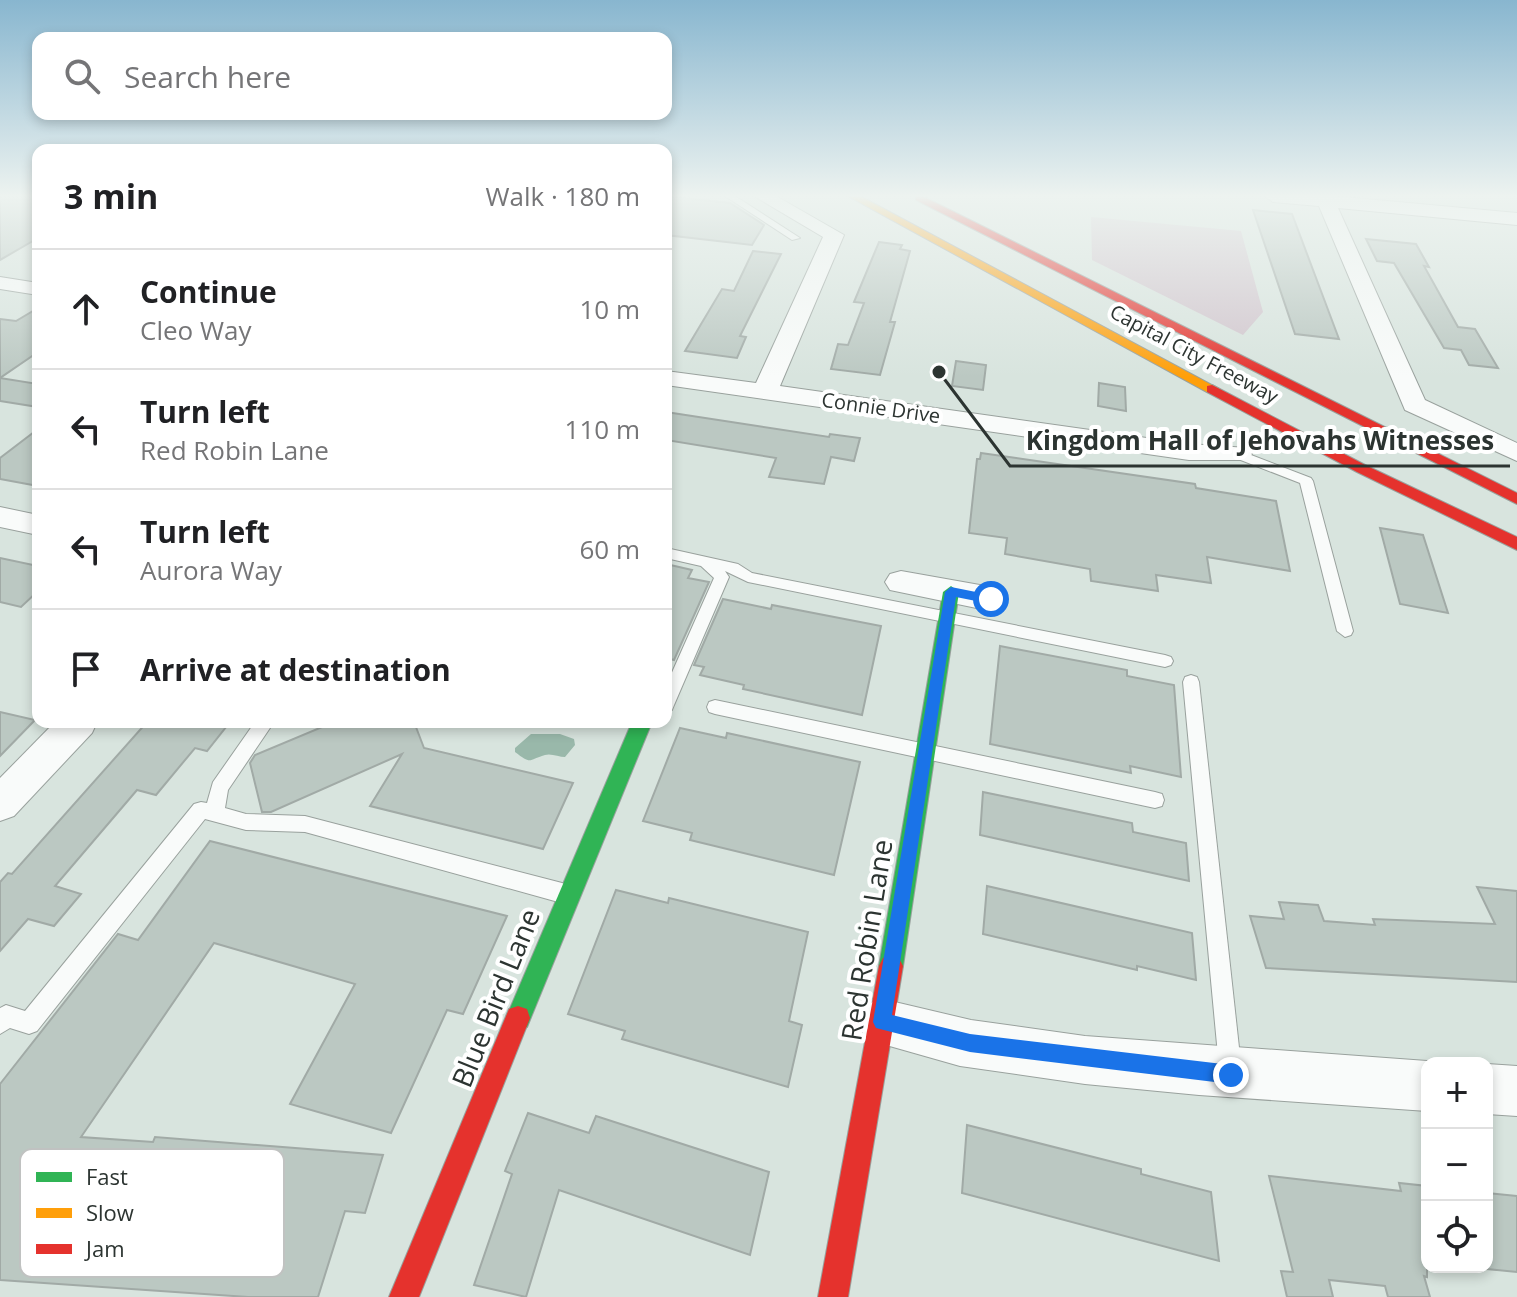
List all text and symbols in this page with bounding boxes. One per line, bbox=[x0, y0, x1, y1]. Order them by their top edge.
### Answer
search box bbox=[32, 32, 672, 120]
icon: search bbox=[60, 54, 104, 98]
text: Search here bbox=[124, 56, 291, 97]
text: 3 min bbox=[64, 173, 158, 219]
text: Walk · 180 m bbox=[486, 178, 640, 214]
text: Continue bbox=[140, 271, 277, 312]
icon: ahead bbox=[64, 287, 108, 331]
text: 10 m bbox=[579, 291, 640, 327]
street label: Capital City Freeway bbox=[1105, 298, 1284, 410]
text: Cleo Way bbox=[140, 312, 251, 348]
street label: Connie Drive bbox=[820, 386, 942, 429]
text: Turn left bbox=[140, 391, 270, 432]
icon: left bbox=[64, 407, 108, 451]
text: 110 m bbox=[565, 411, 640, 447]
callout: Kingdom Hall of Jehovahs Witnesses bbox=[1010, 416, 1510, 466]
text: Kingdom Hall of Jehovahs Witnesses bbox=[1026, 422, 1494, 458]
text: Red Robin Lane bbox=[140, 432, 329, 468]
text: Turn left bbox=[140, 511, 270, 552]
icon: left bbox=[64, 527, 108, 571]
text: 60 m bbox=[579, 531, 640, 567]
text: Aurora Way bbox=[140, 552, 282, 588]
route start bbox=[973, 581, 1009, 617]
icon: arrive bbox=[64, 647, 108, 691]
text: Arrive at destination bbox=[140, 649, 451, 690]
street label: Red Robin Lane bbox=[831, 836, 901, 1043]
street label: Blue Bird Lane bbox=[442, 903, 548, 1093]
route end bbox=[1213, 1057, 1249, 1093]
map controls bbox=[1421, 1057, 1493, 1273]
button: + bbox=[1421, 1057, 1493, 1129]
button: − bbox=[1421, 1129, 1493, 1201]
legend bbox=[20, 1149, 284, 1277]
text: Fast bbox=[86, 1161, 128, 1191]
text: Slow bbox=[86, 1197, 134, 1227]
button: locate bbox=[1421, 1201, 1493, 1273]
text: Jam bbox=[84, 1233, 125, 1263]

